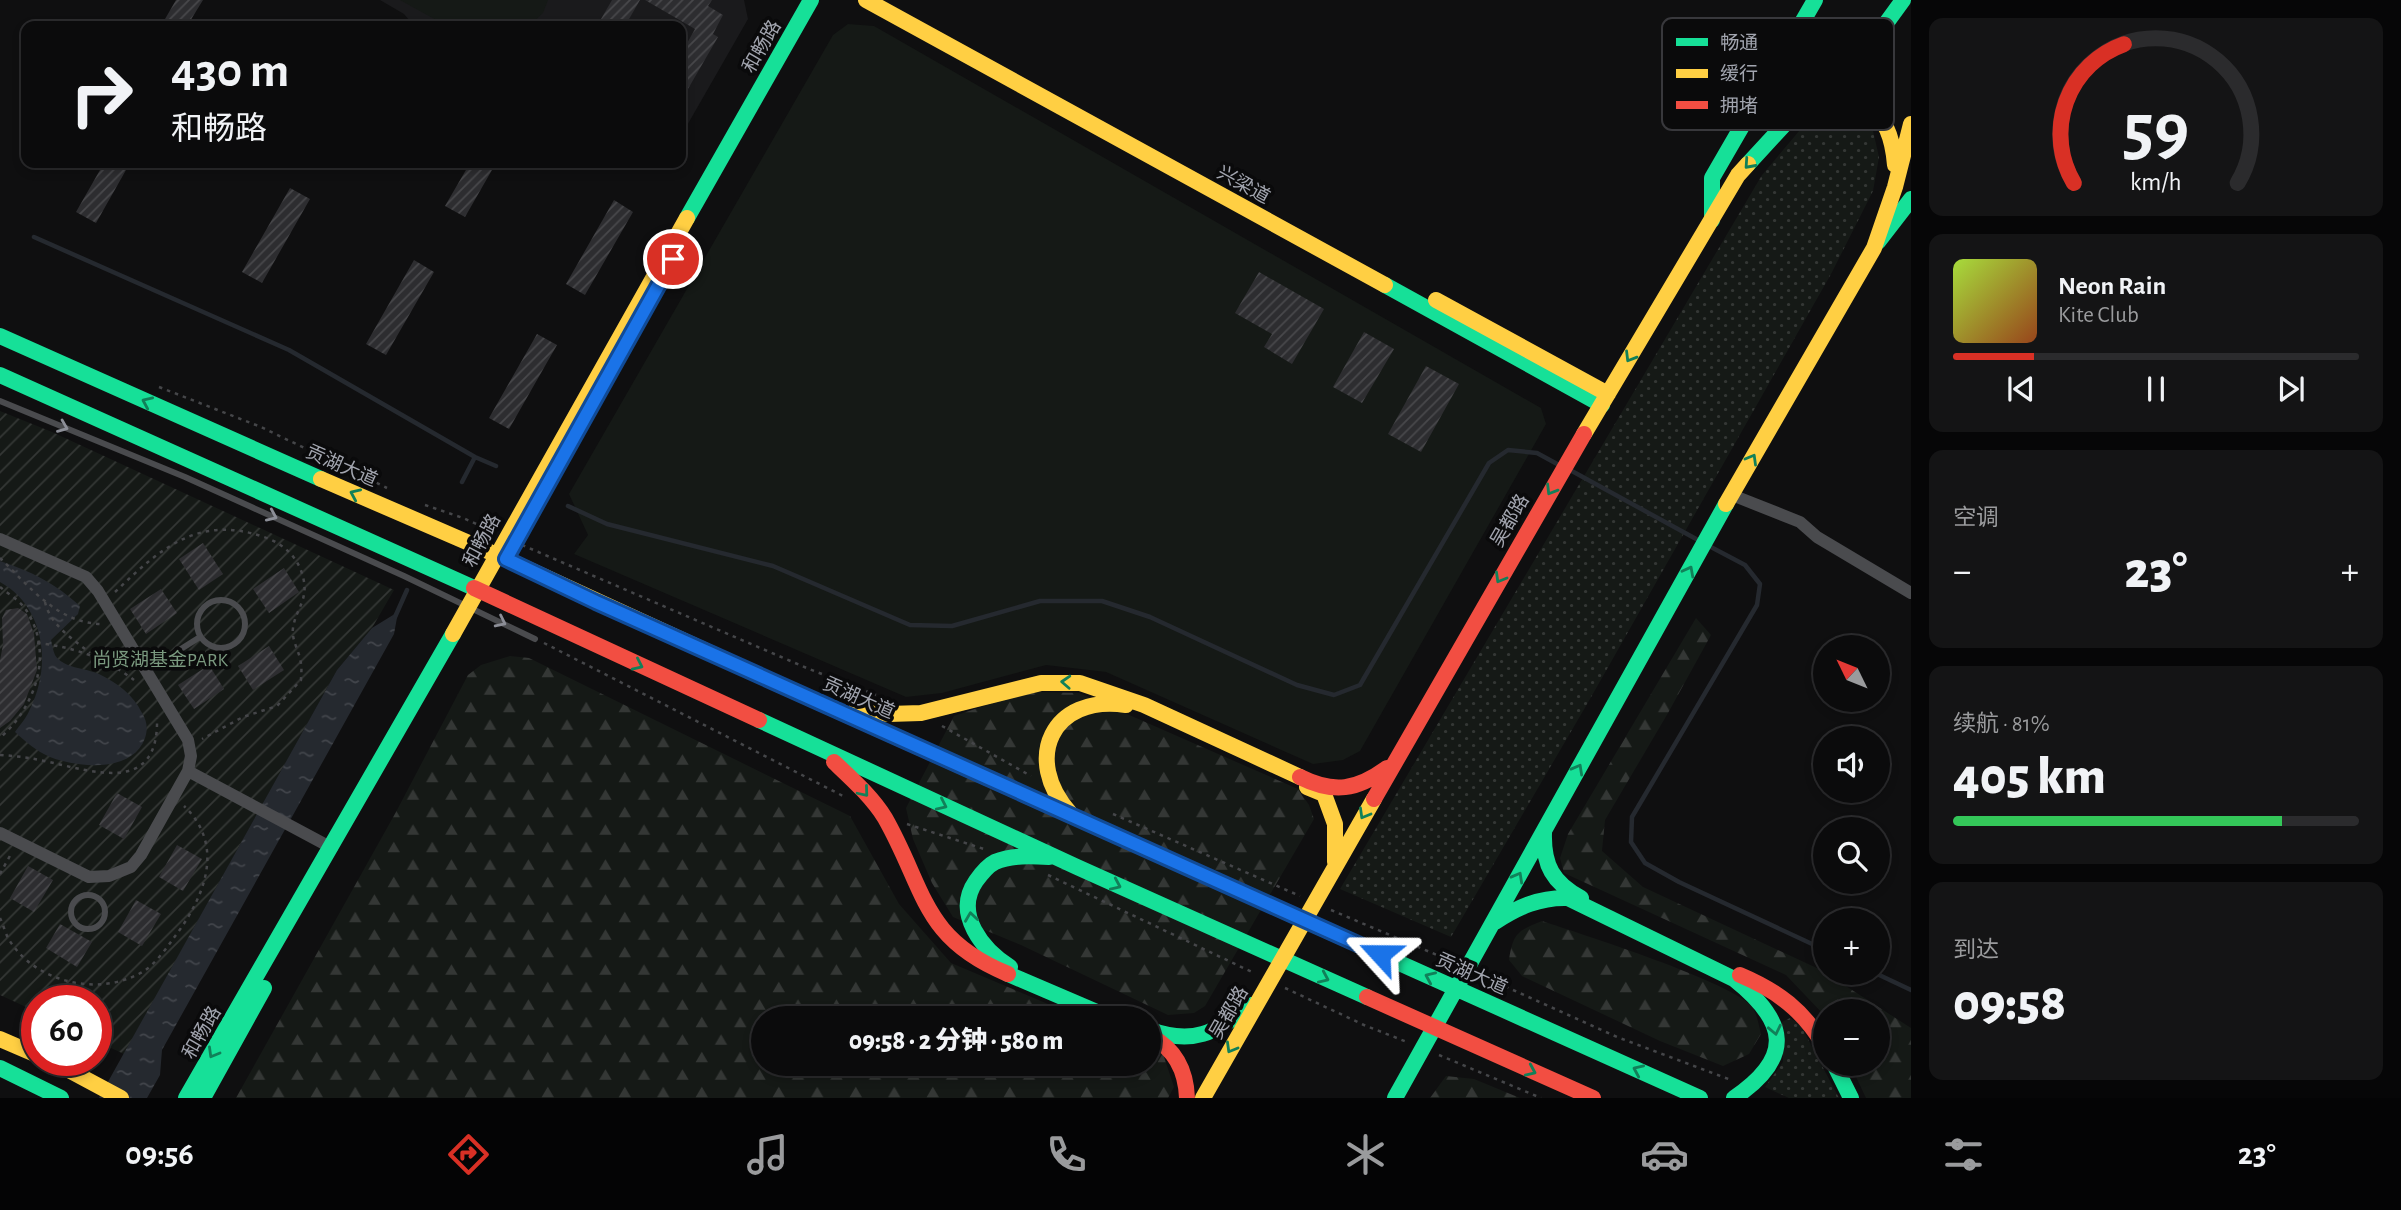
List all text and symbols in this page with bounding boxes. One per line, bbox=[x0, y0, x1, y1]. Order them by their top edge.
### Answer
street label: 和畅路 bbox=[739, 17, 785, 76]
legend bbox=[1662, 18, 1894, 130]
text: 畅通 bbox=[1720, 33, 1758, 53]
text: 430 m bbox=[171, 47, 289, 96]
icon: right bbox=[56, 49, 147, 140]
text: 缓行 bbox=[1720, 63, 1758, 84]
text: 拥堵 bbox=[1720, 95, 1758, 116]
text: 59 bbox=[2123, 95, 2189, 168]
text: 和畅路 bbox=[171, 113, 267, 145]
one-way arrow bbox=[1745, 156, 1757, 169]
street label: 兴梁道 bbox=[1214, 162, 1273, 207]
text: km/h bbox=[2130, 170, 2182, 195]
pin bbox=[643, 229, 703, 289]
icon: arrive bbox=[654, 240, 692, 278]
text: Neon Rain bbox=[2058, 273, 2166, 299]
text: Kite Club bbox=[2058, 304, 2139, 327]
one-way arrow bbox=[1625, 350, 1638, 363]
icon: previous bbox=[2002, 370, 2040, 408]
icon: pause bbox=[2137, 370, 2175, 408]
icon: next bbox=[2272, 370, 2310, 408]
one-way arrow bbox=[142, 396, 154, 410]
one-way arrow bbox=[57, 418, 69, 432]
street label: 贡湖大道 bbox=[303, 441, 380, 491]
one-way arrow bbox=[1744, 454, 1757, 467]
one-way arrow bbox=[1547, 482, 1560, 495]
one-way arrow bbox=[350, 488, 362, 502]
street label: 吴都路 bbox=[1486, 490, 1533, 550]
text: 空调 bbox=[1953, 507, 1999, 530]
one-way arrow bbox=[265, 508, 277, 522]
street label: 和畅路 bbox=[460, 511, 504, 570]
text: 23° bbox=[2125, 545, 2187, 597]
text: − bbox=[1953, 553, 1971, 591]
text: + bbox=[2341, 553, 2359, 591]
one-way arrow bbox=[1681, 565, 1694, 578]
one-way arrow bbox=[1495, 571, 1508, 584]
one-way arrow bbox=[494, 614, 506, 628]
north arrow bbox=[1813, 635, 1890, 712]
map controls bbox=[1813, 635, 1890, 1076]
park label: 尚贤湖基金PARK bbox=[92, 649, 229, 670]
one-way arrow bbox=[631, 657, 643, 671]
street label: 贡湖大道 bbox=[820, 673, 897, 723]
one-way arrow bbox=[1060, 675, 1071, 690]
text: 续航 · 81% bbox=[1953, 713, 2050, 736]
button: sound bbox=[1813, 726, 1890, 803]
text: 405 km bbox=[1953, 751, 2106, 803]
one-way arrow bbox=[1570, 764, 1583, 776]
one-way arrow bbox=[855, 784, 868, 796]
one-way arrow bbox=[935, 797, 947, 811]
one-way arrow bbox=[1359, 807, 1372, 820]
button: search bbox=[1813, 817, 1890, 894]
one-way arrow bbox=[1510, 871, 1523, 884]
one-way arrow bbox=[1109, 877, 1121, 891]
button: + bbox=[1813, 908, 1890, 985]
one-way arrow bbox=[964, 911, 979, 923]
position arrow bbox=[1343, 917, 1417, 991]
text: 到达 bbox=[1953, 939, 1999, 962]
street label: 贡湖大道 bbox=[1433, 949, 1510, 999]
one-way arrow bbox=[1317, 970, 1329, 984]
one-way arrow bbox=[1425, 971, 1438, 985]
text: 09:58 bbox=[1953, 977, 2066, 1029]
street label: 吴都路 bbox=[1205, 982, 1252, 1042]
speed limit sign: 60 bbox=[21, 985, 112, 1076]
button: − bbox=[1813, 999, 1890, 1076]
street label: 和畅路 bbox=[179, 1003, 225, 1062]
one-way arrow bbox=[1766, 1024, 1781, 1036]
text: 09:58 · 2 分钟 · 580 m bbox=[849, 1028, 1063, 1054]
one-way arrow bbox=[1226, 1040, 1239, 1053]
one-way arrow bbox=[208, 1045, 221, 1058]
one-way arrow bbox=[1524, 1063, 1537, 1077]
one-way arrow bbox=[1633, 1064, 1645, 1078]
icon: directions bbox=[444, 1130, 493, 1179]
icon: music bbox=[743, 1130, 792, 1179]
icon: phone bbox=[1042, 1130, 1091, 1179]
icon: climate bbox=[1341, 1130, 1390, 1179]
icon: car bbox=[1640, 1130, 1689, 1179]
icon: filters bbox=[1939, 1130, 1988, 1179]
text: 09:56 bbox=[125, 1138, 194, 1170]
text: 23° bbox=[2238, 1138, 2276, 1170]

